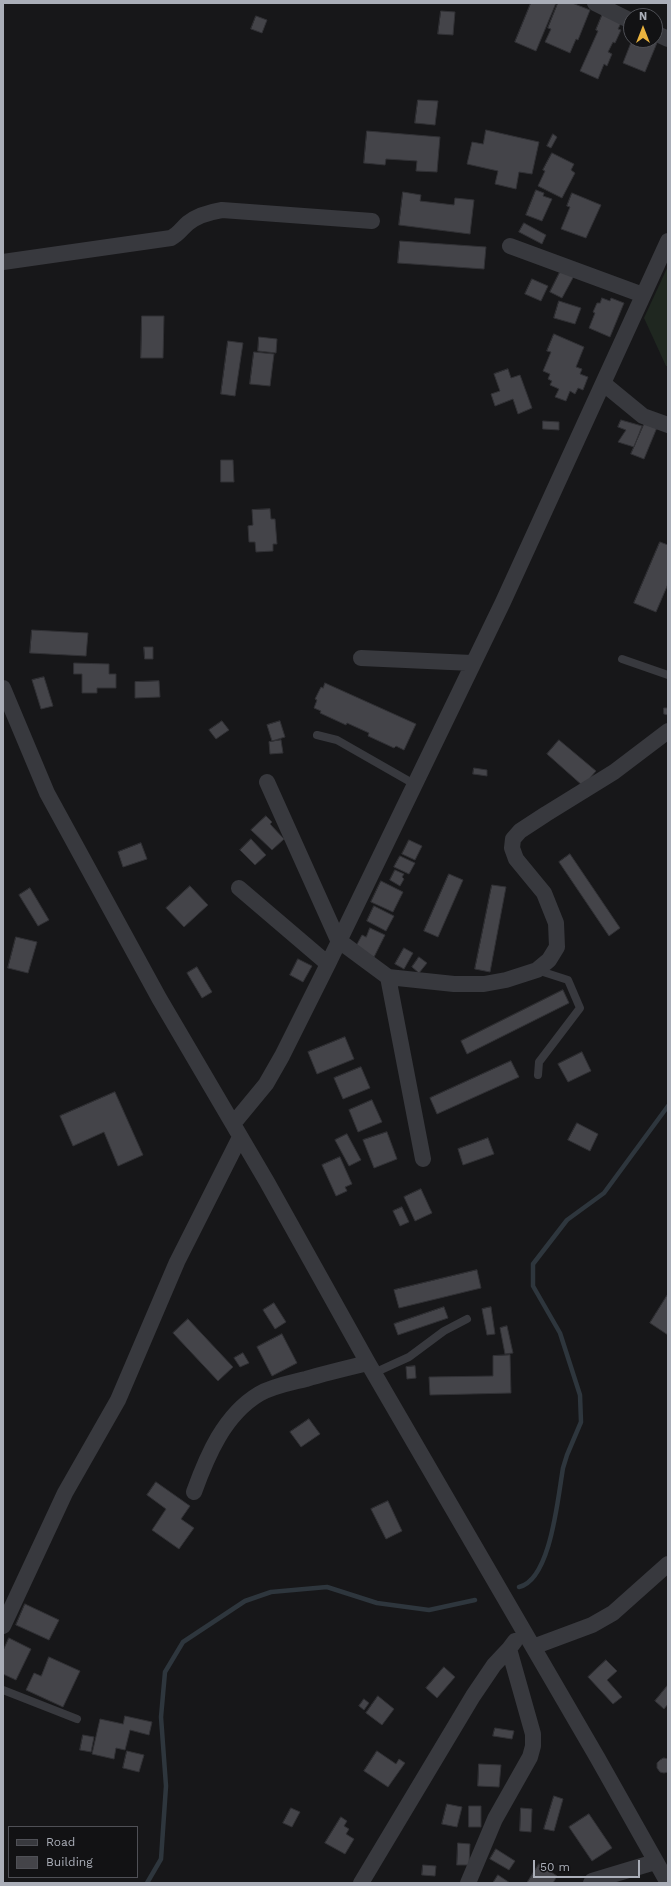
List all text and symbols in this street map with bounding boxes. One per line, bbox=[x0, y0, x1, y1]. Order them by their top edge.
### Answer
north arrow bbox=[623, 8, 663, 48]
text: N bbox=[639, 10, 647, 23]
legend bbox=[8, 1826, 138, 1878]
text: Road bbox=[46, 1835, 75, 1849]
scale bar bbox=[535, 1852, 642, 1878]
text: Building bbox=[46, 1855, 93, 1869]
text: 50 m bbox=[540, 1860, 570, 1874]

